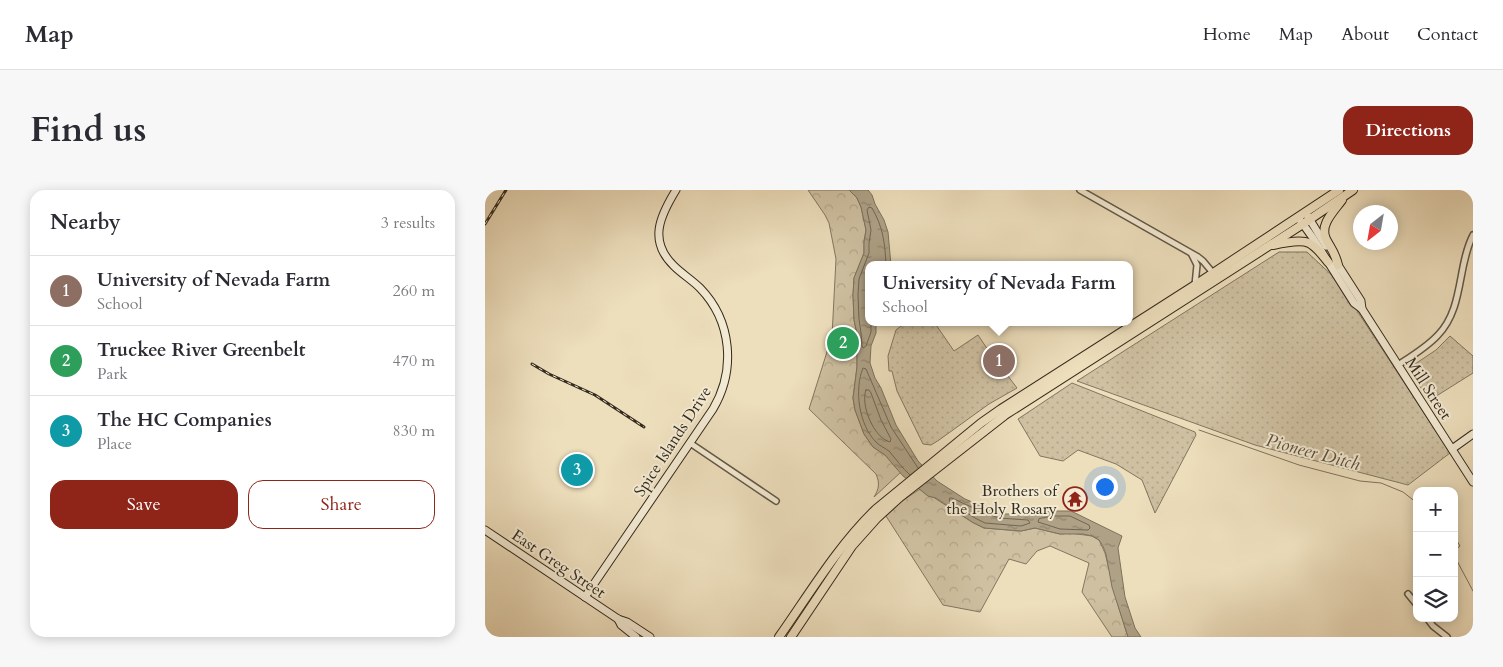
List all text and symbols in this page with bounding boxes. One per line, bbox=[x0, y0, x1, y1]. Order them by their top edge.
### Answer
text: Map bbox=[25, 18, 74, 51]
text: Home bbox=[1203, 22, 1251, 47]
text: Map bbox=[1279, 22, 1313, 47]
text: About bbox=[1341, 22, 1389, 47]
text: Contact bbox=[1417, 22, 1478, 47]
text: Find us bbox=[30, 106, 146, 154]
button: Directions bbox=[1343, 106, 1473, 155]
north arrow bbox=[1353, 205, 1398, 250]
text: Nearby bbox=[50, 208, 121, 237]
text: 3 results bbox=[381, 212, 435, 234]
popup bbox=[865, 261, 1133, 326]
text: University of Nevada Farm bbox=[97, 267, 330, 293]
text: University of Nevada Farm bbox=[882, 270, 1116, 296]
text: 1 bbox=[62, 280, 70, 302]
text: 260 m bbox=[393, 280, 435, 302]
text: School bbox=[97, 293, 142, 315]
text: School bbox=[882, 296, 928, 318]
pin: 2 bbox=[827, 324, 859, 362]
text: Truckee River Greenbelt bbox=[97, 337, 305, 363]
pin: 1 bbox=[983, 342, 1015, 380]
text: 2 bbox=[62, 350, 70, 372]
text: 470 m bbox=[393, 350, 435, 372]
street label: Mill Street bbox=[1400, 353, 1457, 424]
text: Park bbox=[97, 363, 128, 385]
street label: Spice Islands Drive bbox=[629, 382, 717, 501]
text: The HC Companies bbox=[97, 407, 272, 433]
text: 3 bbox=[62, 420, 70, 442]
text: 830 m bbox=[393, 420, 435, 442]
water label: Pioneer Ditch bbox=[1263, 428, 1363, 477]
text: Place bbox=[97, 433, 132, 455]
pin: 3 bbox=[561, 451, 593, 489]
your location bbox=[1092, 474, 1118, 500]
button: Save bbox=[50, 480, 238, 529]
button: Share bbox=[248, 480, 435, 529]
place label: Brothers of the Holy Rosary bbox=[946, 480, 1060, 520]
temple icon: Brothers of the Holy Rosary bbox=[1062, 486, 1088, 512]
map controls bbox=[1413, 487, 1458, 622]
button: + bbox=[1413, 487, 1458, 532]
street label: East Greg Street bbox=[507, 524, 610, 603]
button: − bbox=[1413, 532, 1458, 577]
button: layers bbox=[1413, 577, 1458, 622]

